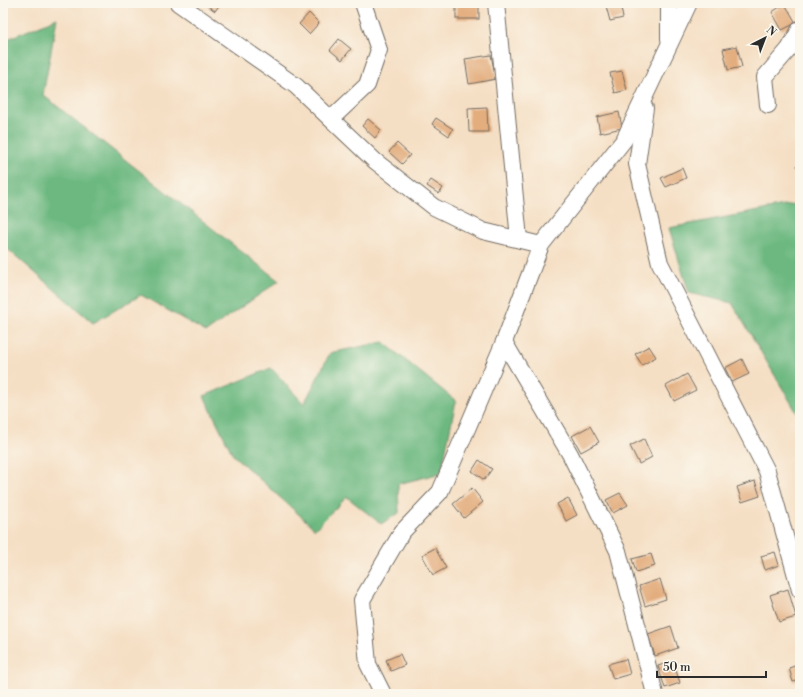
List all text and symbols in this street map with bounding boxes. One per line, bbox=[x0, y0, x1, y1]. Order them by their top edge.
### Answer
north arrow bbox=[745, 18, 785, 58]
text: N bbox=[763, 23, 779, 40]
scale bar bbox=[657, 653, 766, 679]
text: 50 m bbox=[663, 660, 691, 675]

